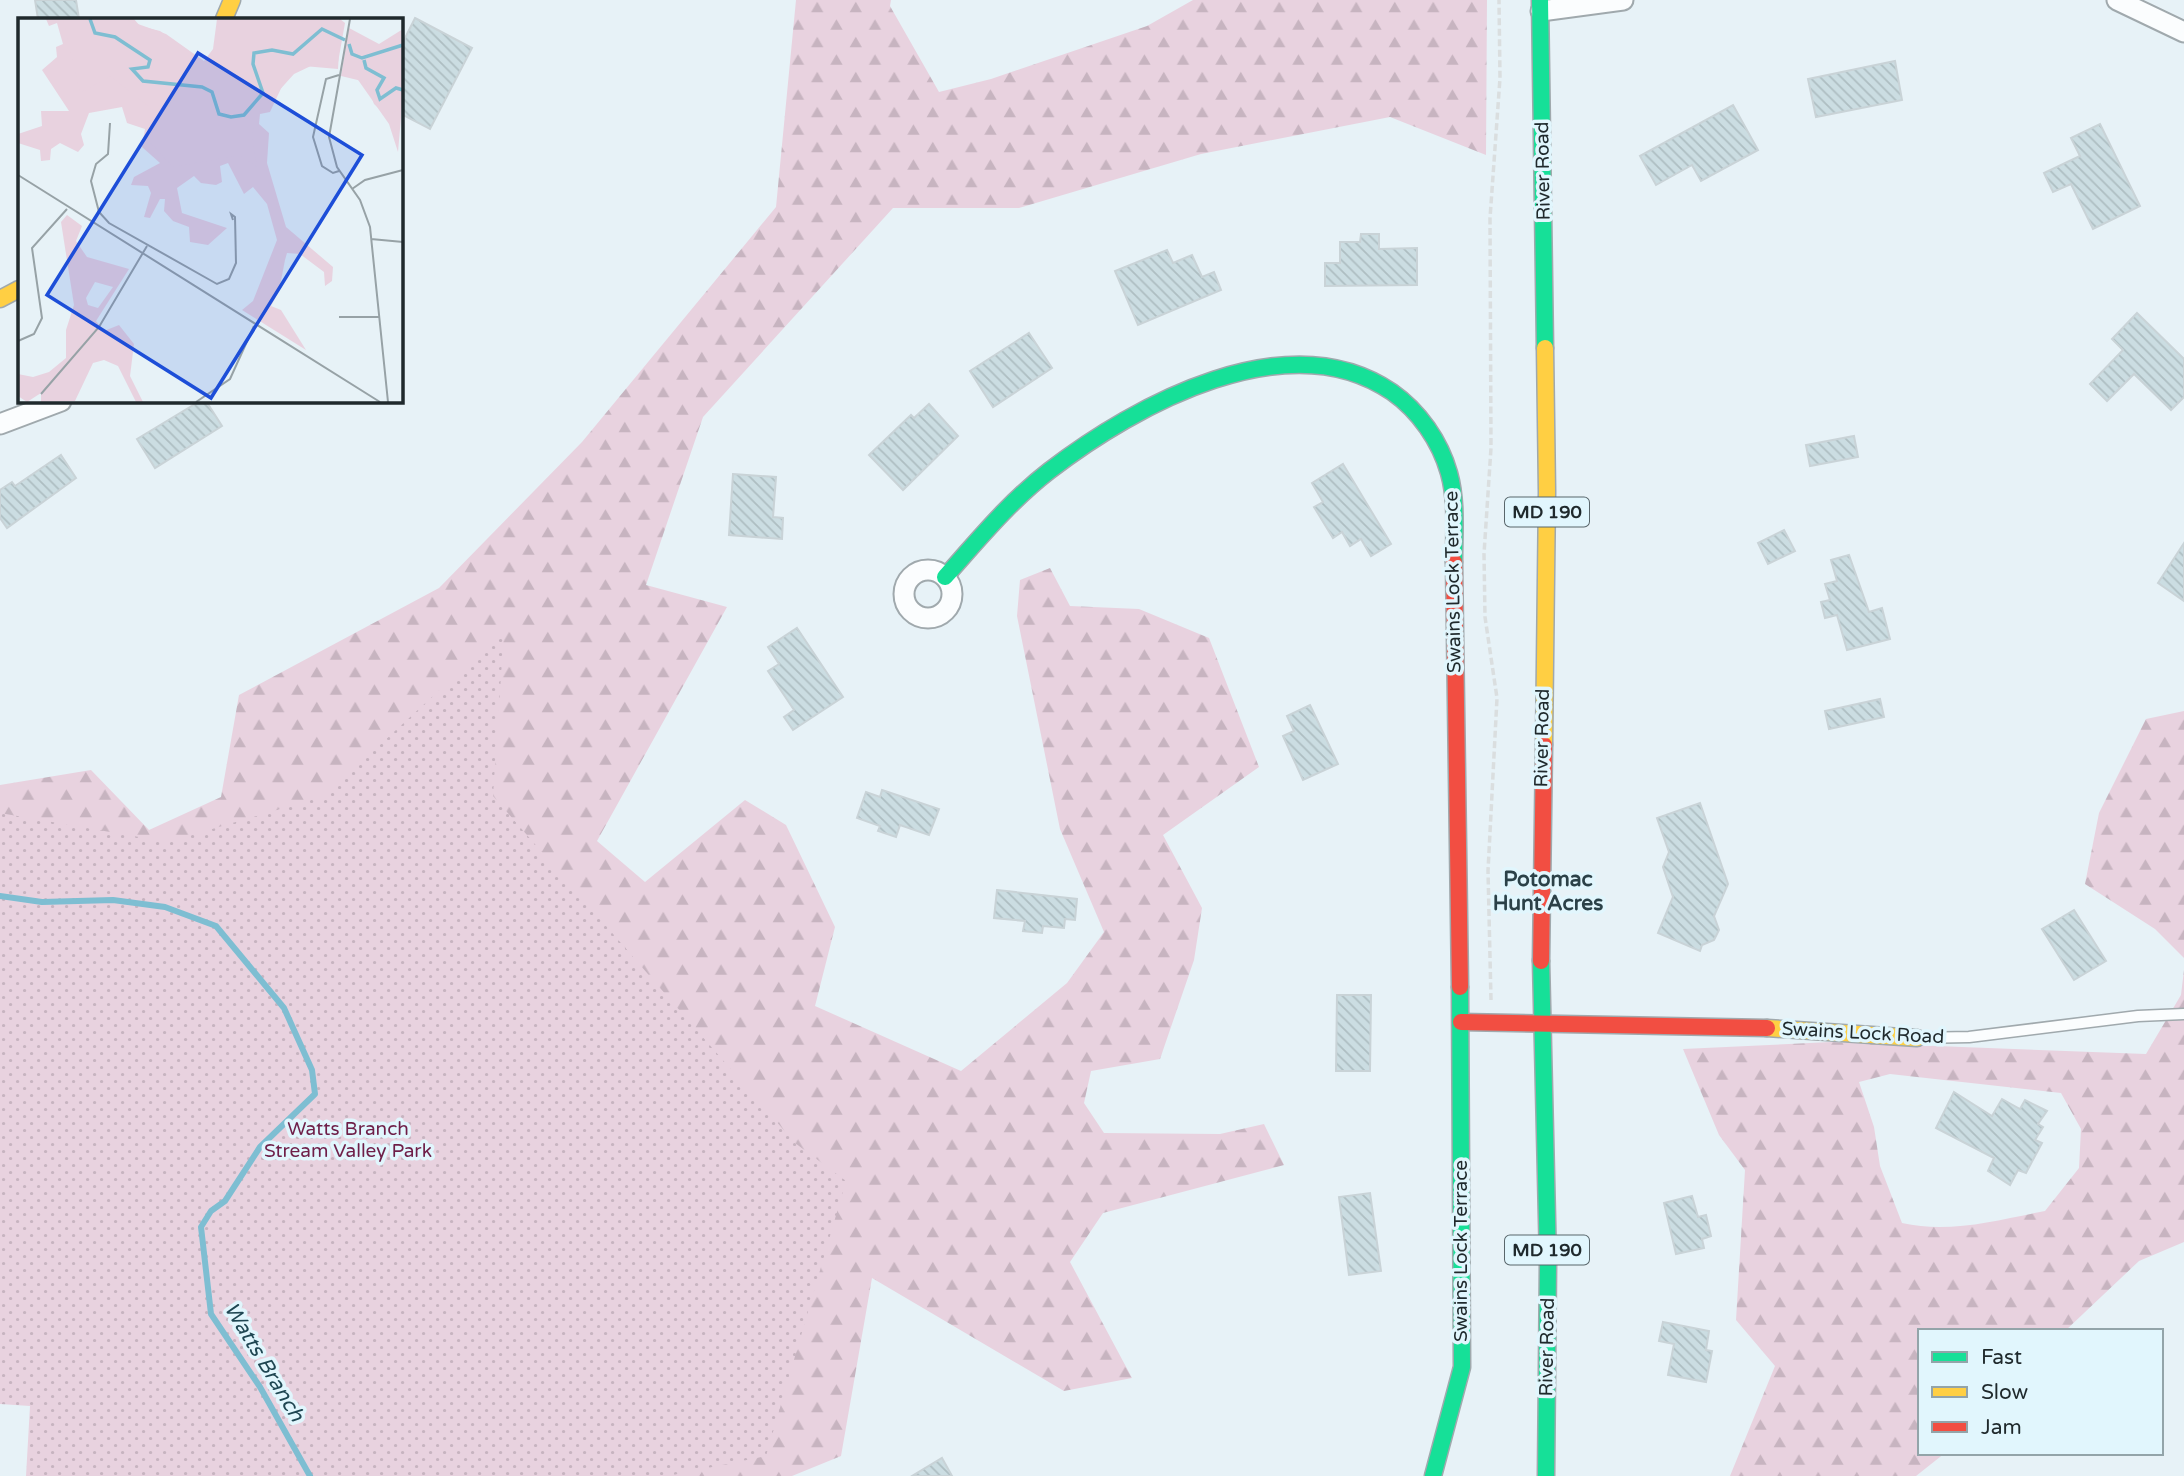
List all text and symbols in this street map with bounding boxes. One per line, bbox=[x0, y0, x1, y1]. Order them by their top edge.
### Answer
inset map bbox=[18, 18, 402, 402]
street label: River Road bbox=[1531, 121, 1555, 221]
street label: Swains Lock Terrace bbox=[1440, 491, 1466, 673]
road number: MD 190 bbox=[1505, 498, 1589, 526]
street label: River Road bbox=[1530, 688, 1554, 788]
district label: Potomac Hunt Acres bbox=[1493, 867, 1603, 916]
street label: Swains Lock Road bbox=[1781, 1018, 1945, 1048]
park label: Watts Branch Stream Valley Park bbox=[264, 1118, 432, 1162]
street label: Swains Lock Terrace bbox=[1450, 1160, 1472, 1342]
road number: MD 190 bbox=[1505, 1236, 1589, 1265]
street label: River Road bbox=[1535, 1297, 1559, 1397]
water label: Watts Branch bbox=[219, 1298, 310, 1427]
legend bbox=[1918, 1329, 2163, 1455]
text: Fast bbox=[1981, 1345, 2022, 1370]
text: Slow bbox=[1981, 1380, 2029, 1405]
text: Jam bbox=[1981, 1415, 2022, 1440]

